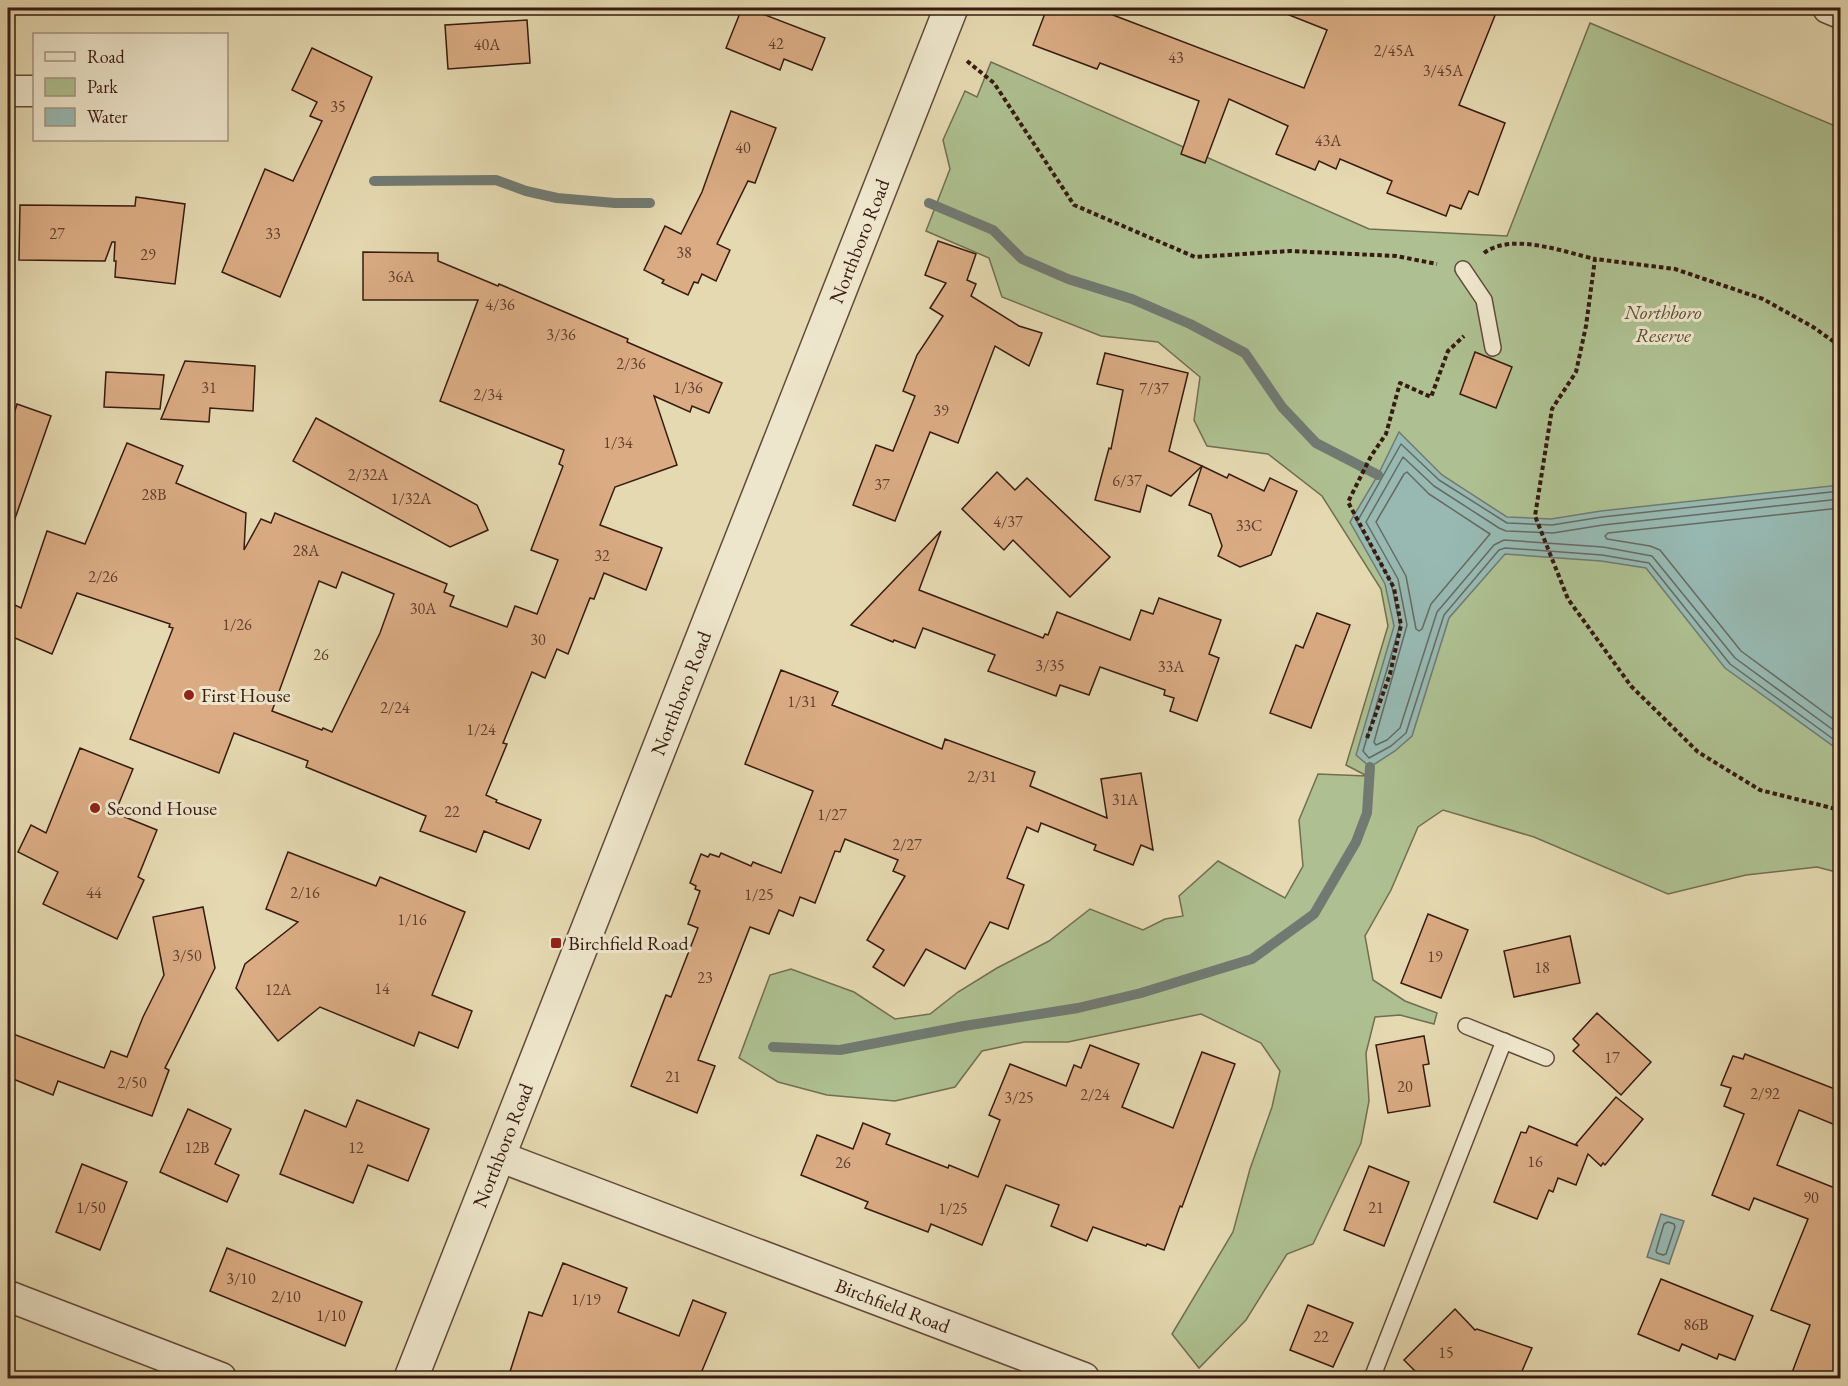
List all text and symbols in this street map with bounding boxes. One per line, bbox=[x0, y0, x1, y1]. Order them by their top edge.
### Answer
legend bbox=[33, 33, 228, 141]
house number: 42 bbox=[768, 33, 784, 54]
house number: 40A bbox=[474, 34, 501, 55]
house number: 2/45A bbox=[1374, 40, 1415, 61]
text: Road bbox=[87, 45, 126, 68]
house number: 43 bbox=[1168, 47, 1184, 68]
house number: 3/45A bbox=[1423, 60, 1464, 81]
text: Park bbox=[87, 75, 118, 98]
house number: 35 bbox=[330, 96, 346, 117]
text: Water bbox=[87, 105, 128, 128]
house number: 43A bbox=[1315, 130, 1342, 151]
house number: 40 bbox=[735, 137, 751, 158]
street label: Northboro Road bbox=[823, 174, 896, 307]
house number: 27 bbox=[49, 223, 65, 244]
house number: 33 bbox=[265, 223, 281, 244]
house number: 38 bbox=[676, 242, 692, 263]
house number: 29 bbox=[140, 244, 156, 265]
house number: 36A bbox=[388, 266, 415, 287]
house number: 4/36 bbox=[485, 294, 515, 315]
park label: Northboro Reserve bbox=[1623, 299, 1702, 348]
house number: 3/36 bbox=[546, 324, 576, 345]
house number: 2/36 bbox=[616, 353, 646, 374]
house number: 31 bbox=[201, 377, 217, 398]
house number: 1/36 bbox=[673, 377, 703, 398]
house number: 7/37 bbox=[1139, 378, 1169, 399]
house number: 2/34 bbox=[473, 384, 503, 405]
house number: 39 bbox=[933, 400, 949, 421]
house number: 1/34 bbox=[603, 432, 633, 453]
house number: 2/32A bbox=[348, 464, 389, 485]
house number: 6/37 bbox=[1112, 470, 1142, 491]
house number: 37 bbox=[874, 474, 890, 495]
house number: 28B bbox=[142, 484, 166, 505]
house number: 1/32A bbox=[391, 488, 432, 509]
house number: 4/37 bbox=[993, 511, 1023, 532]
house number: 33C bbox=[1236, 515, 1262, 536]
house number: 28A bbox=[293, 540, 320, 561]
house number: 32 bbox=[594, 545, 610, 566]
house number: 2/26 bbox=[88, 566, 118, 587]
house number: 30A bbox=[410, 598, 437, 619]
house number: 1/26 bbox=[222, 614, 252, 635]
street label: Northboro Road bbox=[645, 626, 717, 759]
house number: 30 bbox=[530, 629, 546, 650]
house number: 26 bbox=[313, 644, 329, 665]
house number: 3/35 bbox=[1035, 655, 1065, 676]
house number: 33A bbox=[1158, 656, 1185, 677]
place label: First House bbox=[201, 682, 291, 708]
marker: First House bbox=[182, 688, 196, 702]
house number: 1/31 bbox=[787, 691, 817, 712]
house number: 2/24 bbox=[380, 697, 410, 718]
house number: 1/24 bbox=[466, 719, 496, 740]
house number: 2/31 bbox=[967, 766, 997, 787]
house number: 31A bbox=[1112, 789, 1139, 810]
place label: Second House bbox=[107, 795, 217, 821]
marker: Second House bbox=[88, 801, 102, 815]
house number: 22 bbox=[444, 801, 460, 822]
house number: 1/27 bbox=[817, 804, 847, 825]
house number: 2/27 bbox=[892, 834, 922, 855]
house number: 44 bbox=[86, 882, 102, 903]
house number: 2/16 bbox=[290, 882, 320, 903]
house number: 1/25 bbox=[744, 884, 774, 905]
house number: 1/16 bbox=[397, 909, 427, 930]
place label: Birchfield Road bbox=[568, 930, 690, 956]
marker: Birchfield Road bbox=[549, 936, 563, 950]
house number: 3/50 bbox=[172, 945, 202, 966]
house number: 19 bbox=[1427, 946, 1443, 967]
house number: 18 bbox=[1534, 957, 1550, 978]
house number: 23 bbox=[697, 967, 713, 988]
house number: 14 bbox=[374, 978, 390, 999]
house number: 12A bbox=[265, 979, 292, 1000]
house number: 17 bbox=[1604, 1047, 1620, 1068]
house number: 21 bbox=[665, 1066, 681, 1087]
house number: 2/50 bbox=[117, 1072, 147, 1093]
house number: 20 bbox=[1397, 1076, 1413, 1097]
street label: Northboro Road bbox=[466, 1079, 539, 1211]
house number: 2/92 bbox=[1750, 1083, 1780, 1104]
house number: 2/24 bbox=[1080, 1084, 1110, 1105]
house number: 3/25 bbox=[1004, 1087, 1034, 1108]
house number: 12B bbox=[185, 1137, 209, 1158]
house number: 12 bbox=[348, 1137, 364, 1158]
house number: 16 bbox=[1527, 1151, 1543, 1172]
house number: 26 bbox=[835, 1152, 851, 1173]
house number: 90 bbox=[1803, 1187, 1819, 1208]
house number: 1/50 bbox=[76, 1197, 106, 1218]
house number: 21 bbox=[1368, 1197, 1384, 1218]
house number: 1/25 bbox=[938, 1198, 968, 1219]
house number: 3/10 bbox=[226, 1268, 256, 1289]
street label: Birchfield Road bbox=[832, 1272, 955, 1339]
house number: 2/10 bbox=[271, 1286, 301, 1307]
house number: 1/19 bbox=[571, 1289, 601, 1310]
house number: 1/10 bbox=[316, 1305, 346, 1326]
house number: 86B bbox=[1684, 1314, 1708, 1335]
house number: 22 bbox=[1313, 1326, 1329, 1347]
house number: 15 bbox=[1438, 1342, 1454, 1363]

